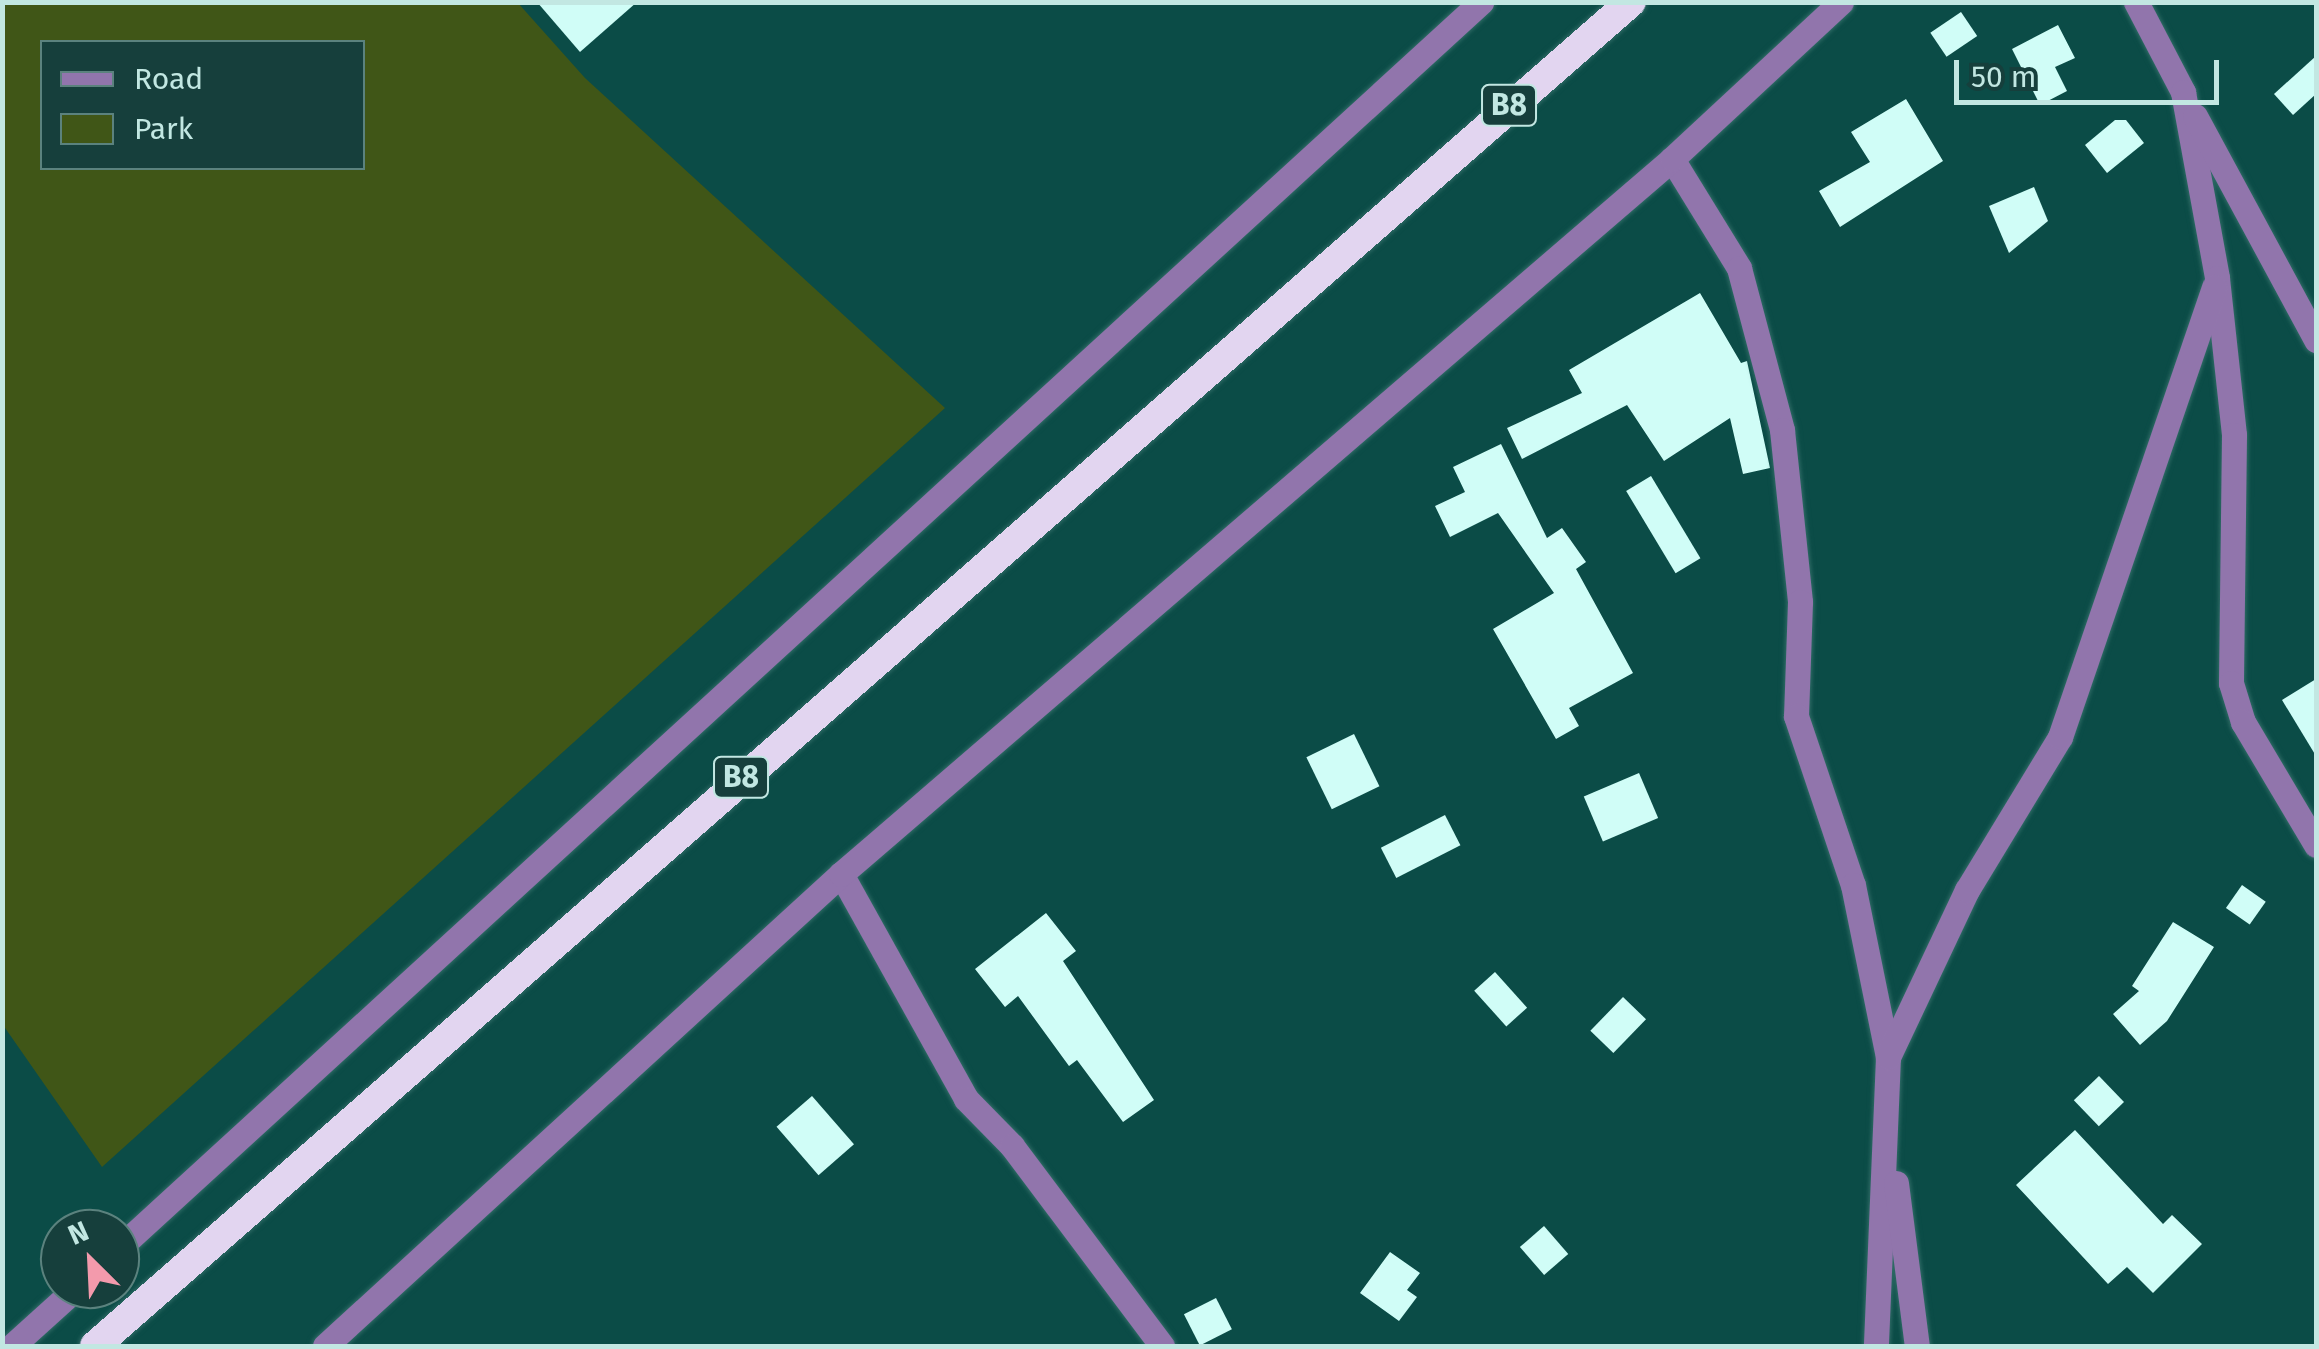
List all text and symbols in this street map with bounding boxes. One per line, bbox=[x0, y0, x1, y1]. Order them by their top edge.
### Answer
legend bbox=[40, 40, 365, 170]
scale bar bbox=[1959, 40, 2224, 102]
text: 50 m bbox=[1971, 59, 2036, 95]
text: Road bbox=[134, 61, 203, 97]
road number: B8 bbox=[1479, 80, 1539, 130]
text: Park bbox=[134, 111, 193, 147]
road number: B8 bbox=[711, 752, 771, 802]
north arrow bbox=[40, 1209, 140, 1309]
text: N bbox=[63, 1214, 94, 1252]

